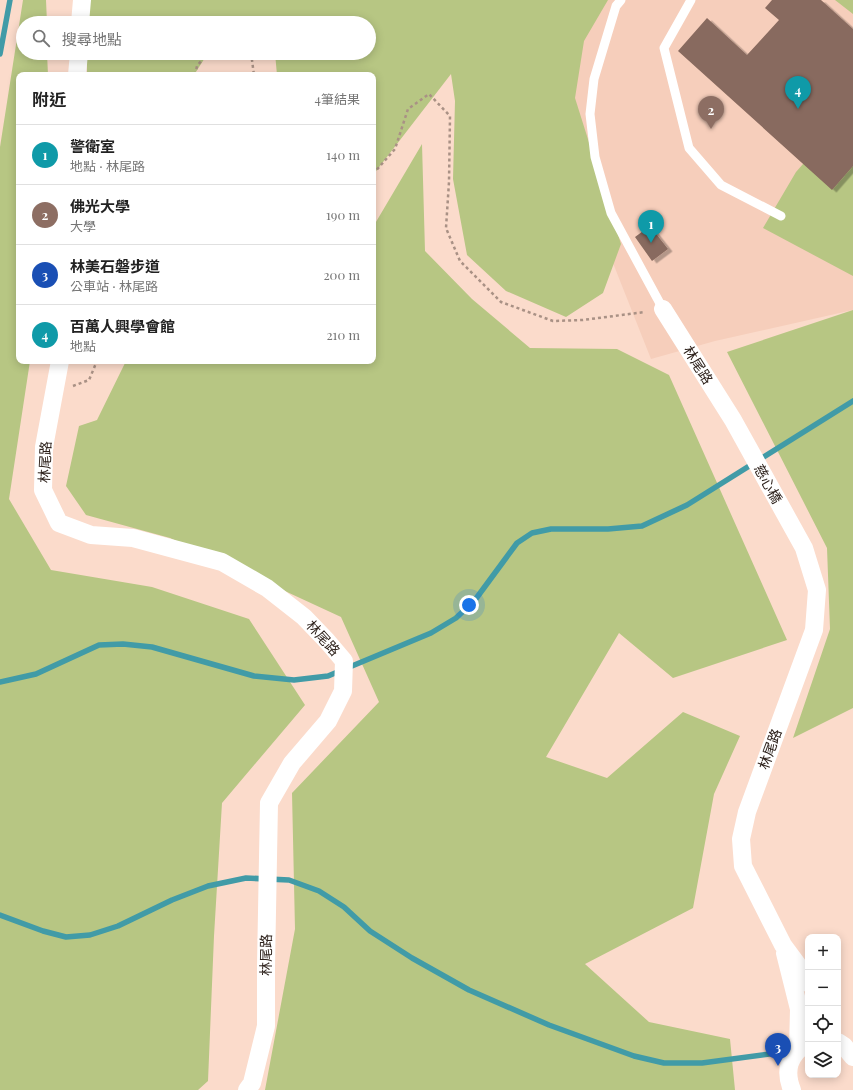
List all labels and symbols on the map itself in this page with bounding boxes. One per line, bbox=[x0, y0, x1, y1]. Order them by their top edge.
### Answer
pin: 4 bbox=[785, 76, 811, 109]
pin: 2 bbox=[698, 96, 724, 129]
pin: 1 bbox=[638, 210, 664, 243]
street label: 林尾路 bbox=[679, 342, 718, 388]
street label: 林尾路 bbox=[34, 441, 55, 483]
street label: 慈心橋 bbox=[750, 461, 787, 507]
your location bbox=[459, 595, 479, 615]
street label: 林尾路 bbox=[302, 616, 344, 660]
street label: 林尾路 bbox=[753, 726, 786, 772]
street label: 林尾路 bbox=[256, 934, 275, 976]
pin: 3 bbox=[765, 1033, 791, 1066]

